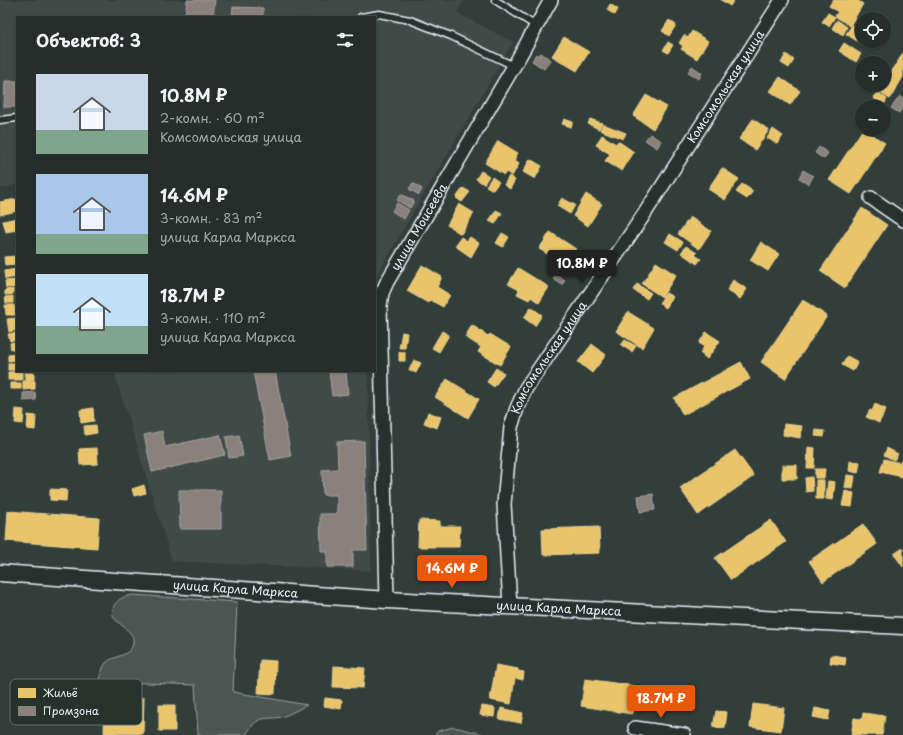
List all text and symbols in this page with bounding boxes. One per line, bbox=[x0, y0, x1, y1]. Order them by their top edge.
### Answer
map controls bbox=[855, 12, 891, 136]
button: locate bbox=[855, 12, 891, 48]
street label: Комсомольская улица bbox=[682, 26, 769, 146]
text: Объектов: 3 bbox=[36, 27, 141, 53]
icon: filters bbox=[334, 29, 356, 51]
button: + bbox=[855, 56, 891, 92]
text: 10.8M ₽ bbox=[160, 82, 227, 108]
icon: home bbox=[68, 90, 116, 138]
button: − bbox=[855, 100, 891, 136]
text: 2-комн. · 60 m² bbox=[160, 108, 265, 127]
text: Комсомольская улица bbox=[160, 127, 302, 146]
street label: улица Моисеева bbox=[386, 179, 451, 273]
text: 14.6M ₽ bbox=[160, 182, 228, 208]
icon: home bbox=[68, 190, 116, 238]
text: 3-комн. · 83 m² bbox=[160, 208, 262, 227]
text: улица Карла Маркса bbox=[160, 227, 296, 246]
pin: 10.8M ₽ bbox=[545, 250, 619, 284]
text: 10.8M ₽ bbox=[556, 253, 608, 272]
text: 18.7M ₽ bbox=[160, 282, 225, 308]
icon: home bbox=[68, 290, 116, 338]
street label: Комсомольская улица bbox=[506, 297, 591, 416]
text: 3-комн. · 110 m² bbox=[160, 308, 266, 327]
text: улица Карла Маркса bbox=[160, 327, 296, 346]
pin: 14.6M ₽ bbox=[415, 555, 489, 589]
text: 14.6M ₽ bbox=[426, 558, 478, 577]
street label: улица Карла Маркса bbox=[172, 575, 299, 602]
street label: улица Карла Маркса bbox=[496, 596, 622, 620]
legend bbox=[10, 679, 142, 725]
text: Жильё bbox=[42, 684, 78, 701]
pin: 18.7M ₽ bbox=[624, 685, 698, 719]
text: 18.7M ₽ bbox=[636, 688, 686, 707]
text: Промзона bbox=[43, 702, 99, 719]

